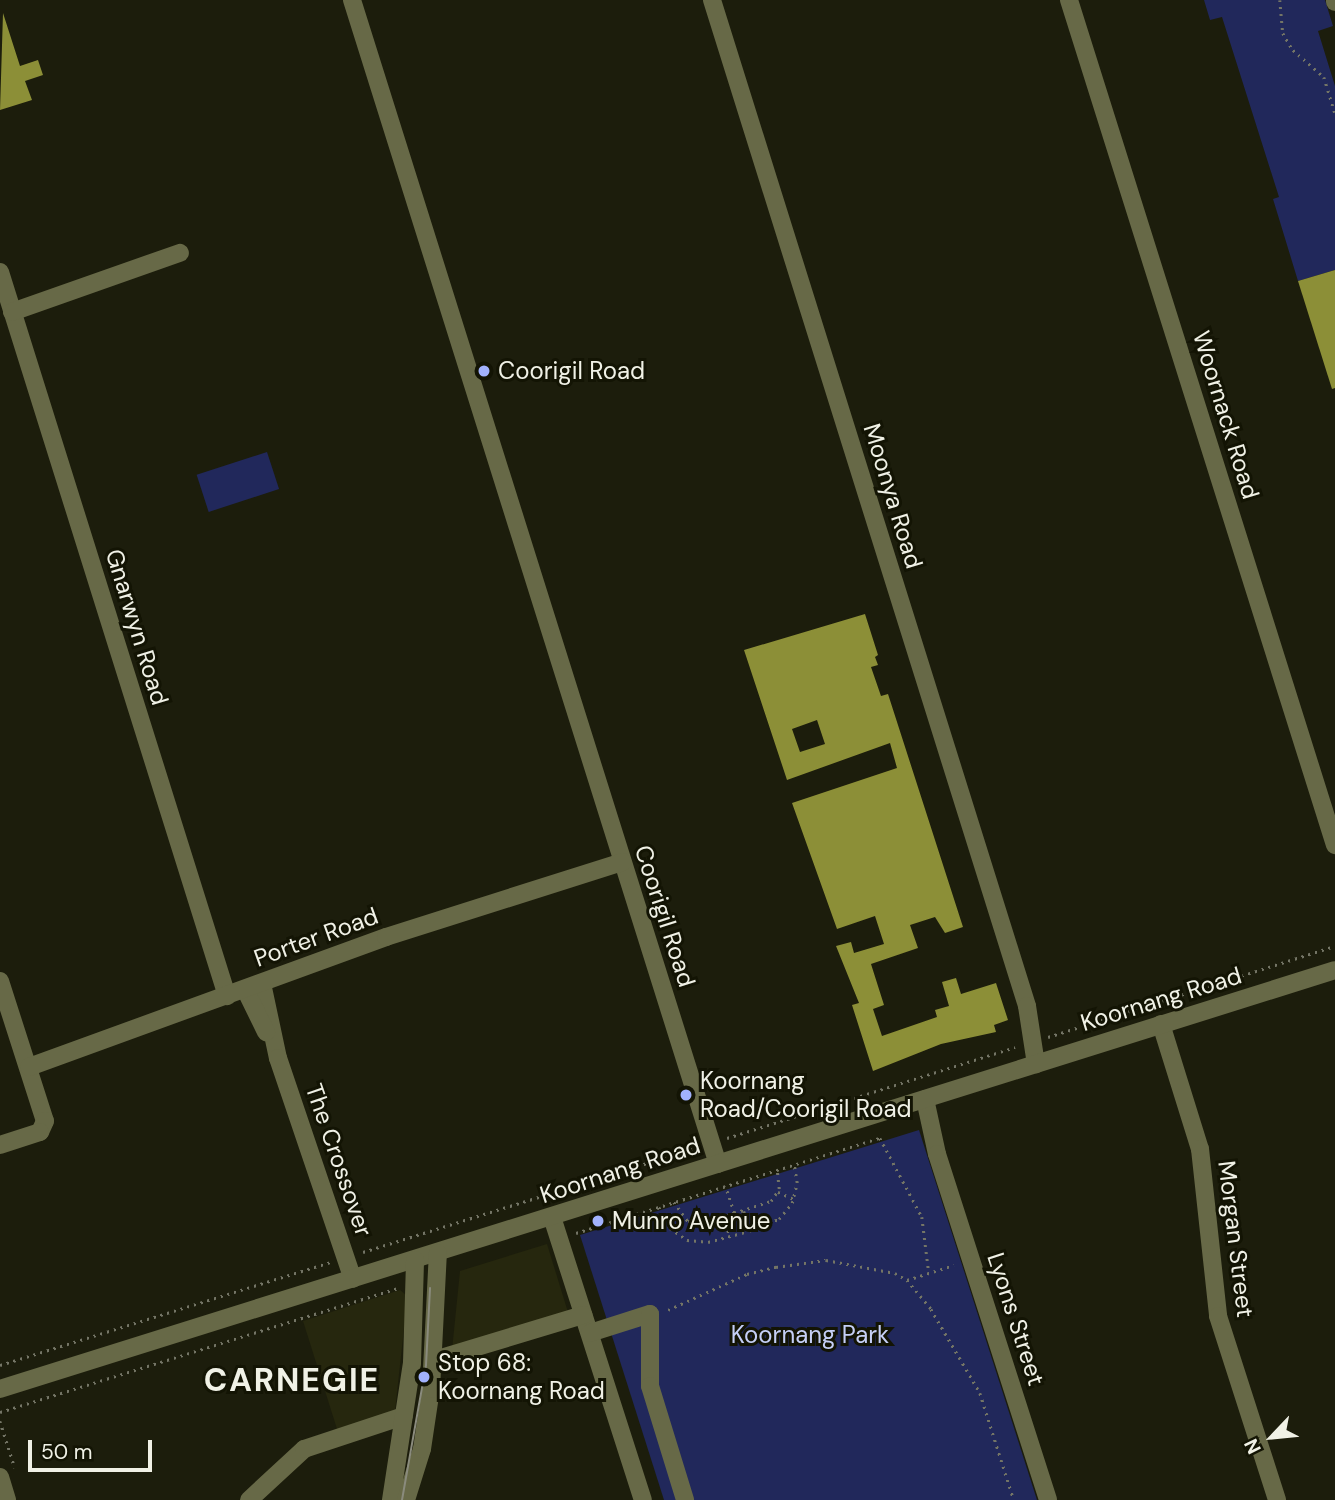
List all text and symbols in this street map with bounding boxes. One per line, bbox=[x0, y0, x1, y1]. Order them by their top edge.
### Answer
street label: Woornack Road bbox=[1187, 327, 1265, 503]
place label: Coorigil Road bbox=[498, 357, 645, 385]
marker: Coorigil Road bbox=[476, 363, 492, 379]
street label: Moonya Road bbox=[857, 420, 929, 572]
street label: Gnarwyn Road bbox=[100, 546, 174, 708]
street label: Coorigil Road bbox=[629, 842, 701, 990]
street label: Porter Road bbox=[250, 901, 382, 973]
street label: Koornang Road bbox=[1077, 961, 1245, 1037]
place label: Koornang Road/Coorigil Road bbox=[700, 1067, 912, 1123]
street label: The Crossover bbox=[299, 1080, 379, 1240]
marker: Koornang Road/Coorigil Road bbox=[678, 1087, 694, 1103]
street label: Koornang Road bbox=[536, 1131, 704, 1209]
street label: Morgan Street bbox=[1212, 1159, 1260, 1319]
place label: Munro Avenue bbox=[612, 1207, 770, 1235]
marker: Munro Avenue bbox=[590, 1213, 606, 1229]
street label: Lyons Street bbox=[981, 1249, 1051, 1389]
park label: Koornang Park bbox=[731, 1321, 889, 1349]
place label: Stop 68: Koornang Road bbox=[438, 1349, 605, 1405]
district label: CARNEGIE bbox=[205, 1361, 379, 1399]
marker: Stop 68: Koornang Road bbox=[416, 1369, 432, 1385]
north arrow bbox=[1237, 1402, 1307, 1472]
scale bar bbox=[32, 1426, 156, 1470]
text: N bbox=[1238, 1435, 1267, 1458]
text: 50 m bbox=[41, 1438, 92, 1466]

